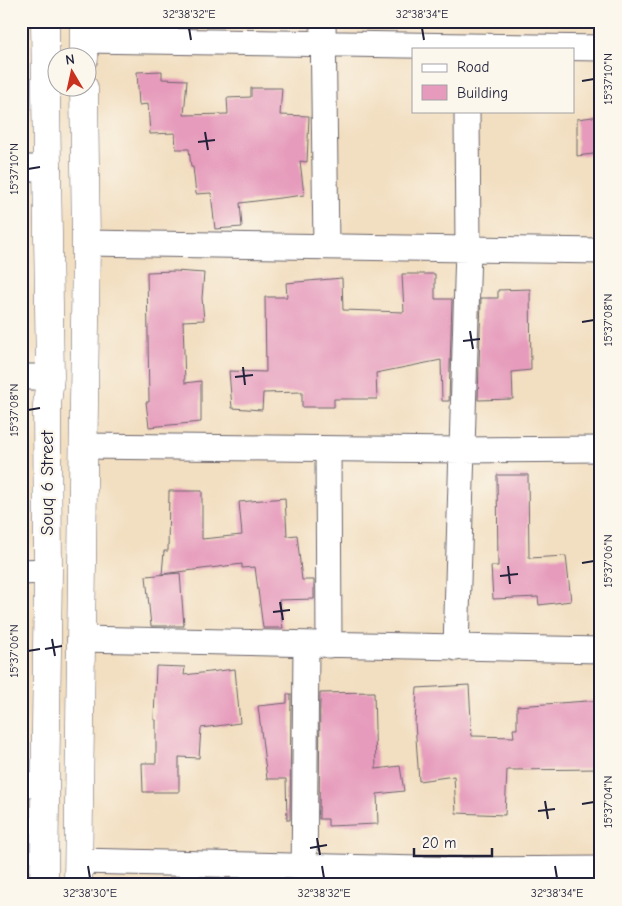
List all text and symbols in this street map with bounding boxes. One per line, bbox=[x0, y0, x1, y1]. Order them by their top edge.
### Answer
text: 32°38'32"E bbox=[163, 7, 215, 21]
text: 32°38'34"E bbox=[396, 7, 448, 21]
north arrow bbox=[48, 48, 98, 98]
legend bbox=[412, 48, 574, 112]
text: N bbox=[64, 51, 76, 69]
text: 15°37'10"N bbox=[601, 53, 615, 105]
text: Road bbox=[457, 58, 489, 76]
text: Building bbox=[457, 84, 508, 102]
text: 15°37'10"N bbox=[7, 143, 21, 195]
text: 15°37'08"N bbox=[601, 293, 615, 347]
text: 15°37'08"N bbox=[7, 383, 21, 437]
street label: Souq 6 Street bbox=[37, 430, 58, 535]
text: 15°37'06"N bbox=[601, 534, 615, 588]
text: 15°37'06"N bbox=[7, 624, 21, 678]
text: 15°37'04"N bbox=[601, 776, 615, 828]
scale bar bbox=[414, 826, 492, 858]
text: 20 m bbox=[422, 834, 456, 852]
text: 32°38'30"E bbox=[63, 886, 117, 900]
text: 32°38'32"E bbox=[298, 886, 350, 900]
text: 32°38'34"E bbox=[531, 886, 583, 900]

